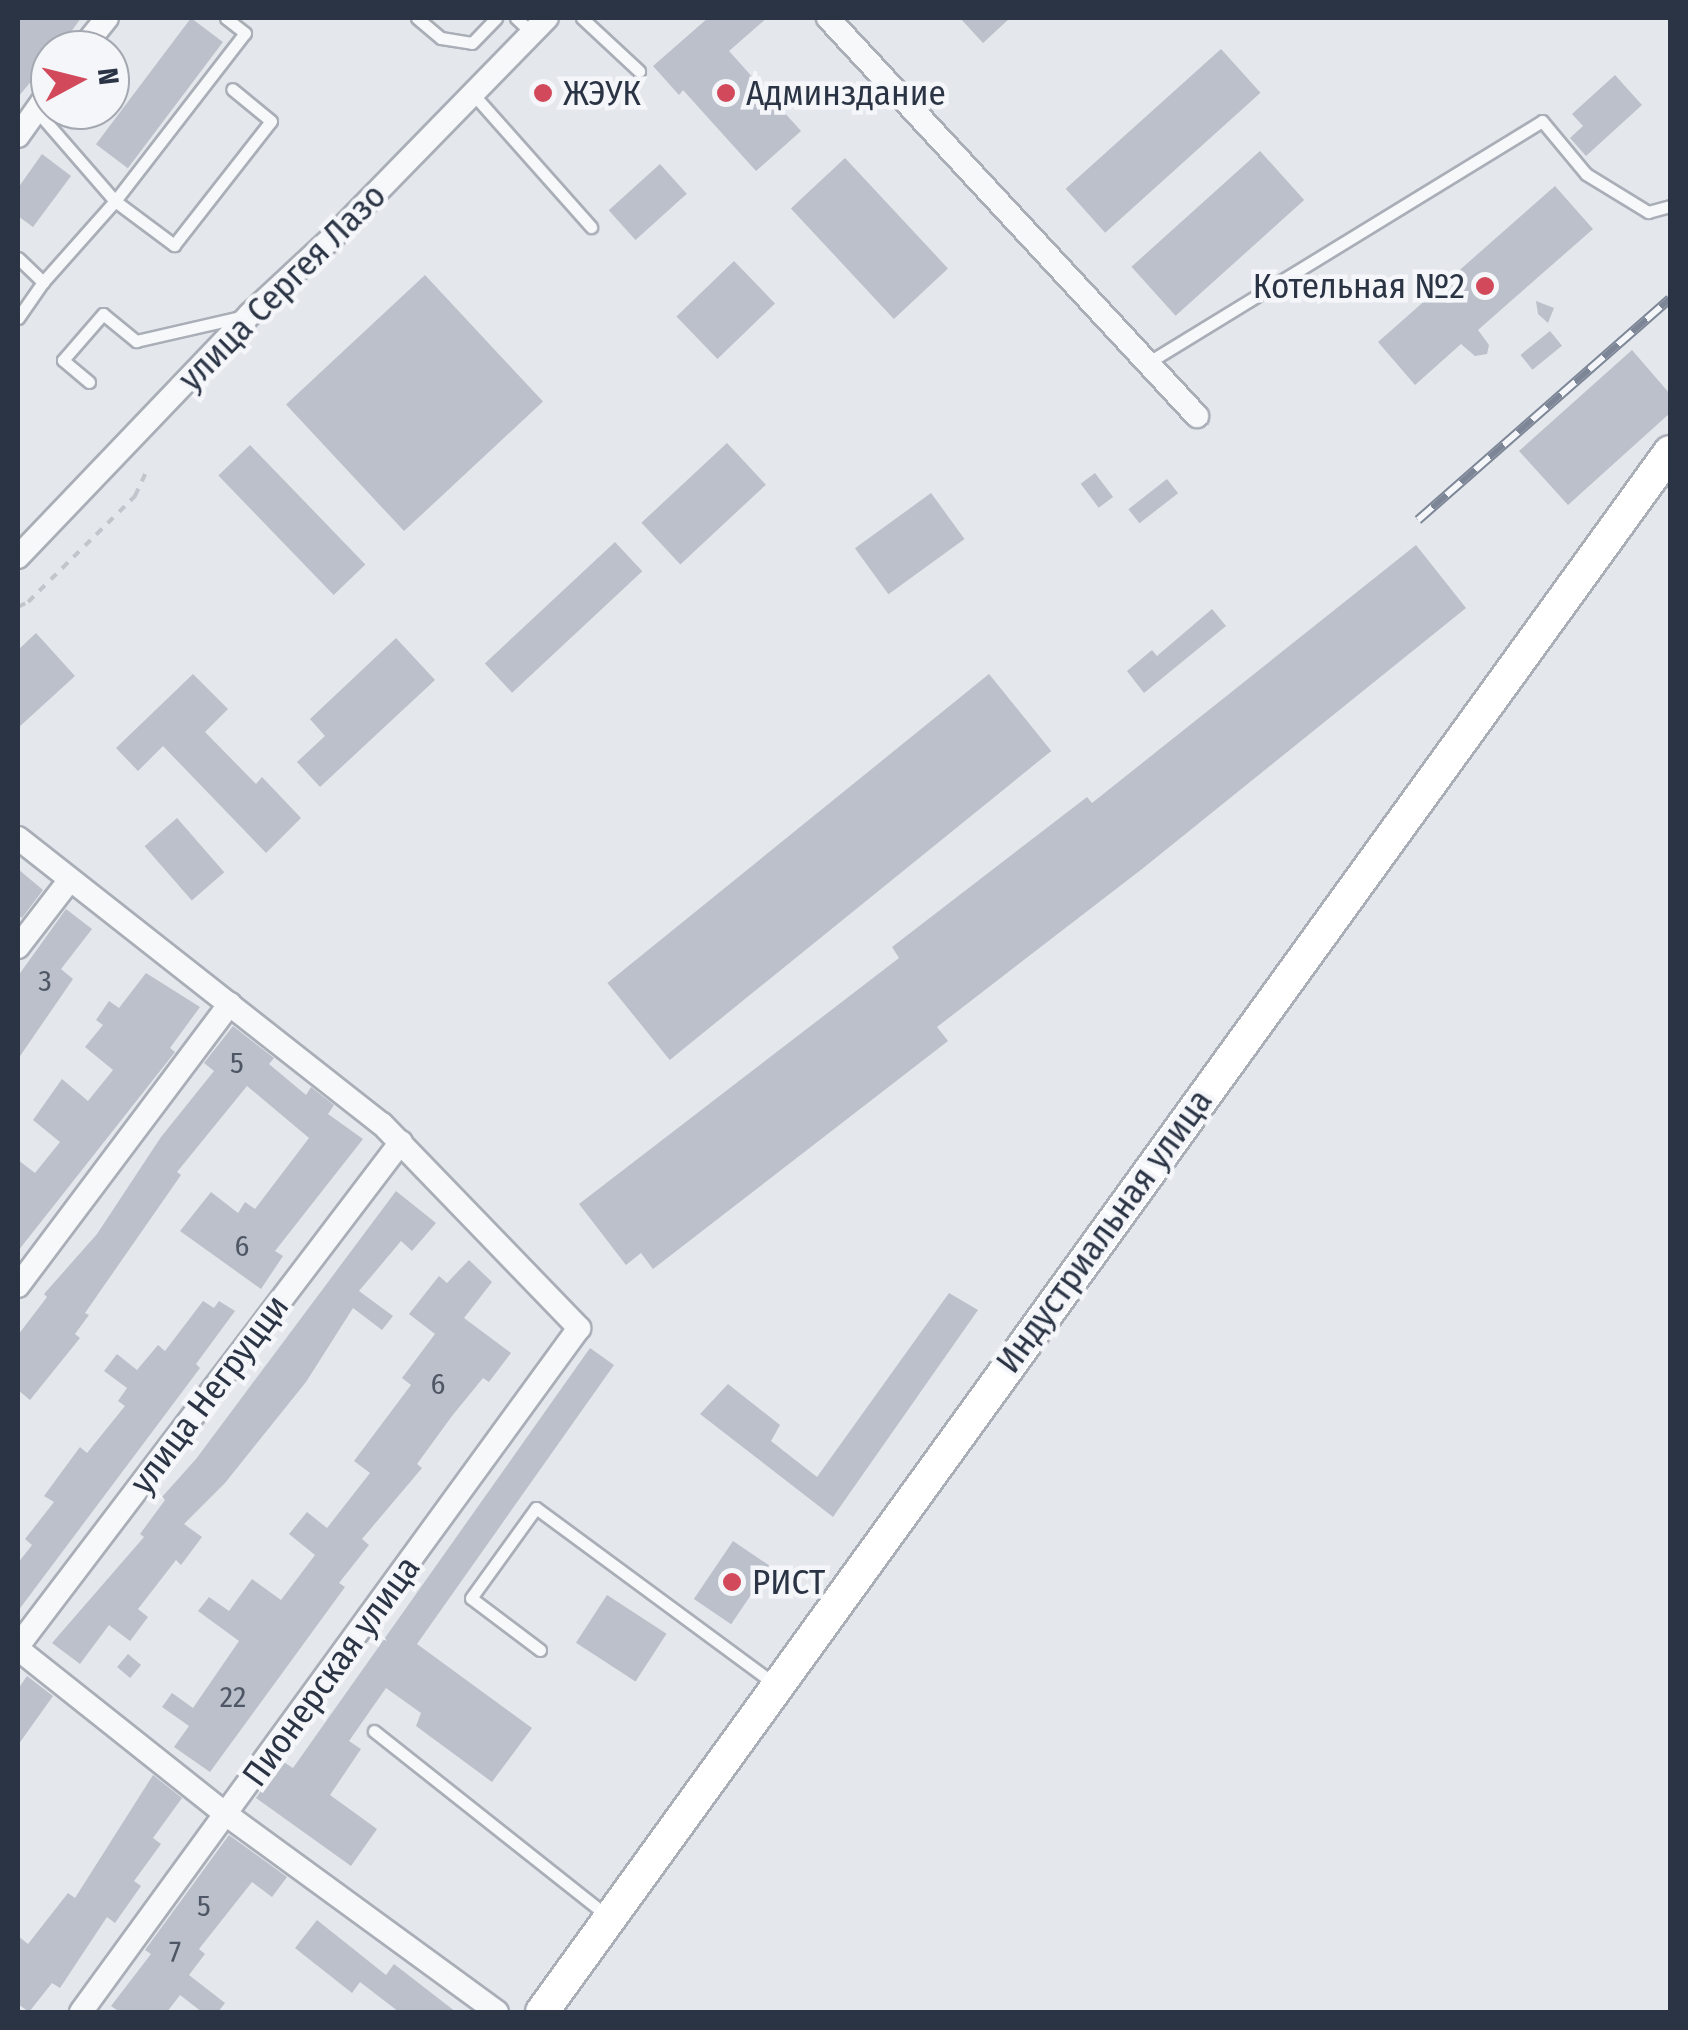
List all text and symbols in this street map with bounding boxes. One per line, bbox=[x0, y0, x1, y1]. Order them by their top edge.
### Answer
north arrow bbox=[30, 30, 130, 130]
text: N bbox=[91, 66, 126, 87]
place label: ЖЭУК bbox=[563, 72, 641, 114]
place label: Админздание bbox=[746, 72, 946, 114]
marker: ЖЭУК bbox=[532, 82, 554, 104]
marker: Админздание bbox=[715, 82, 737, 104]
street label: улица Сергея Лазо bbox=[170, 175, 394, 399]
place label: Котельная №2 bbox=[1253, 265, 1465, 307]
marker: Котельная №2 bbox=[1474, 275, 1496, 297]
house number: 3 bbox=[38, 963, 52, 999]
house number: 5 bbox=[230, 1045, 244, 1081]
street label: Индустриальная улица bbox=[987, 1081, 1221, 1381]
house number: 6 bbox=[235, 1228, 249, 1264]
street label: улица Негруцци bbox=[121, 1286, 297, 1502]
house number: 6 bbox=[431, 1366, 445, 1402]
street label: Пионерская улица bbox=[233, 1548, 429, 1794]
place label: РИСТ bbox=[752, 1561, 825, 1603]
marker: РИСТ bbox=[721, 1571, 743, 1593]
house number: 22 bbox=[220, 1679, 246, 1715]
house number: 5 bbox=[197, 1888, 211, 1924]
house number: 7 bbox=[169, 1934, 181, 1970]

